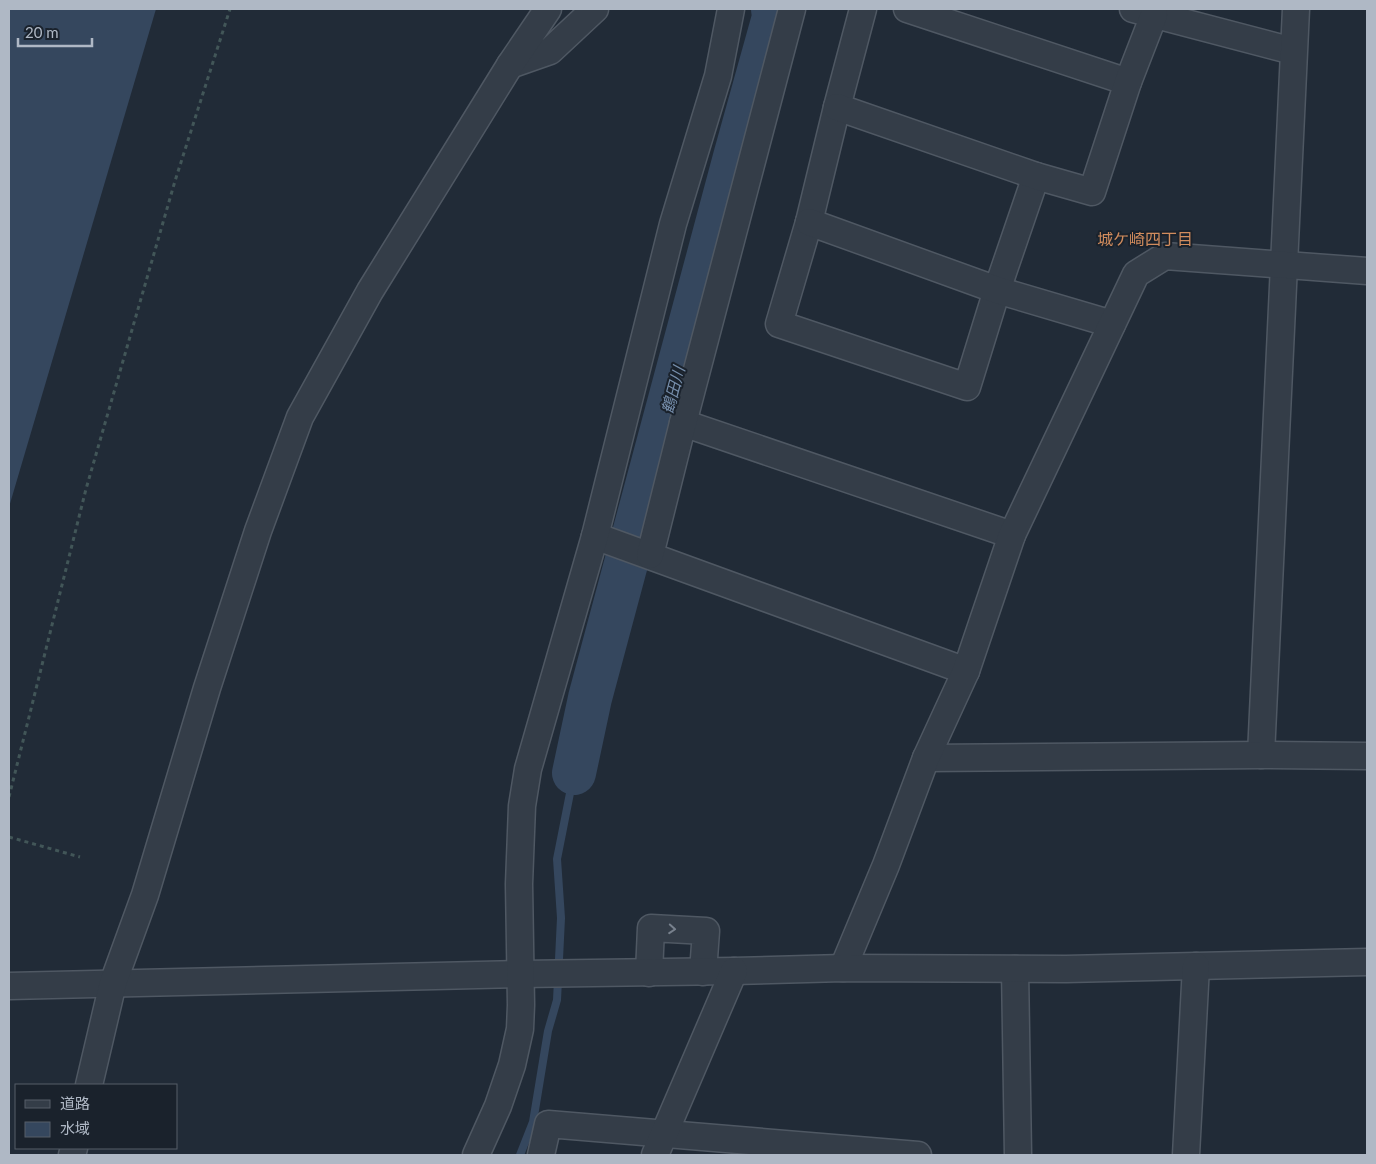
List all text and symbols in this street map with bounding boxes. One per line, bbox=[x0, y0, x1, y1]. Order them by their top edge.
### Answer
scale bar bbox=[18, 15, 91, 47]
text: 20 m bbox=[25, 23, 59, 41]
district label: 城ケ崎四丁目 bbox=[1097, 229, 1193, 248]
water label: 鶴田川 bbox=[657, 362, 688, 416]
one-way arrow bbox=[668, 923, 676, 934]
legend bbox=[15, 1084, 178, 1149]
text: 道路 bbox=[60, 1094, 90, 1112]
text: 水域 bbox=[60, 1119, 90, 1137]

